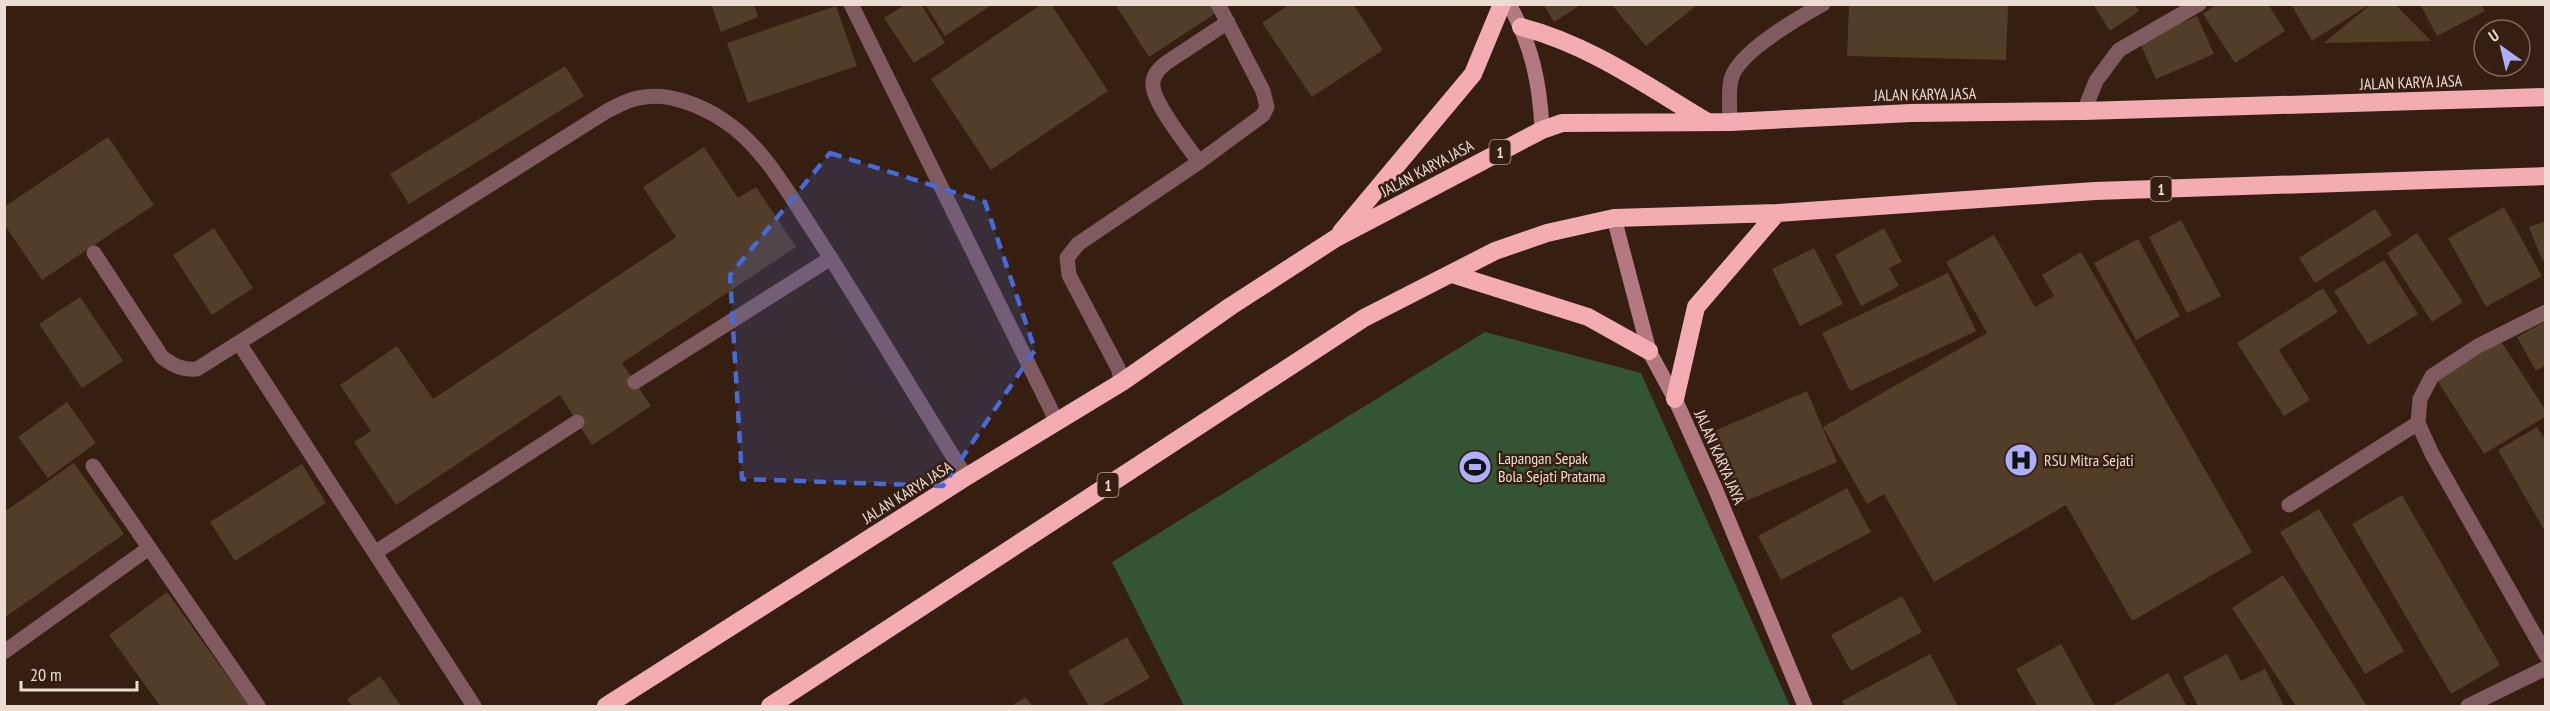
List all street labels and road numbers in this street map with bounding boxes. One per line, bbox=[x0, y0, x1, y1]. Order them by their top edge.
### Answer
street label: JALAN KARYA JASA bbox=[2358, 70, 2463, 94]
street label: JALAN KARYA JASA bbox=[1873, 83, 1977, 105]
street label: JALAN KARYA JASA bbox=[1376, 135, 1477, 201]
road number: 1 bbox=[1490, 140, 1510, 164]
road number: 1 bbox=[2150, 177, 2172, 201]
street label: JALAN KARYA JAYA bbox=[1690, 406, 1750, 508]
street label: JALAN KARYA JASA bbox=[857, 456, 956, 528]
road number: 1 bbox=[1098, 473, 1118, 497]

